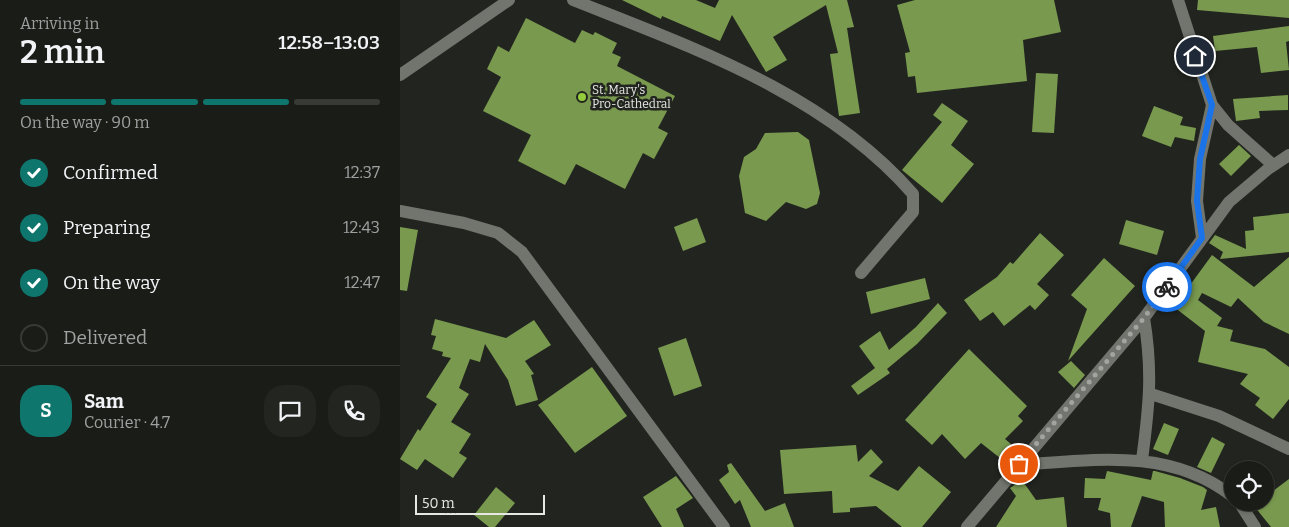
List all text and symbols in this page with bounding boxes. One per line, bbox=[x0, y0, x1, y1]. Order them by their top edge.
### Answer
text: Arriving in bbox=[20, 14, 99, 33]
text: 12:58–13:03 bbox=[278, 31, 380, 54]
text: 2 min bbox=[20, 33, 105, 71]
pin bbox=[1174, 35, 1216, 77]
icon: home bbox=[1181, 42, 1209, 70]
place label: St. Mary's Pro-Cathedral bbox=[592, 83, 671, 111]
marker: St. Mary's Pro-Cathedral bbox=[576, 91, 588, 103]
text: On the way · 90 m bbox=[20, 113, 150, 132]
icon: check bbox=[20, 159, 48, 187]
text: Confirmed bbox=[63, 161, 158, 184]
text: 12:37 bbox=[344, 163, 380, 182]
icon: check bbox=[20, 214, 48, 242]
text: Preparing bbox=[63, 216, 151, 239]
text: 12:43 bbox=[343, 218, 380, 237]
courier bbox=[1142, 262, 1192, 312]
icon: check bbox=[20, 269, 48, 297]
text: On the way bbox=[63, 271, 160, 294]
text: 12:47 bbox=[344, 273, 380, 292]
icon: bike bbox=[1153, 273, 1181, 301]
text: Delivered bbox=[63, 326, 147, 349]
button: chat bbox=[264, 385, 316, 437]
button: phone bbox=[328, 385, 380, 437]
text: Sam bbox=[84, 390, 124, 413]
text: S bbox=[40, 399, 52, 422]
text: Courier · 4.7 bbox=[84, 413, 170, 432]
pin bbox=[998, 443, 1040, 485]
icon: bag bbox=[1005, 450, 1033, 478]
map controls bbox=[1224, 461, 1274, 511]
button: locate bbox=[1224, 461, 1274, 511]
scale bar bbox=[415, 492, 545, 515]
text: 50 m bbox=[422, 495, 455, 512]

